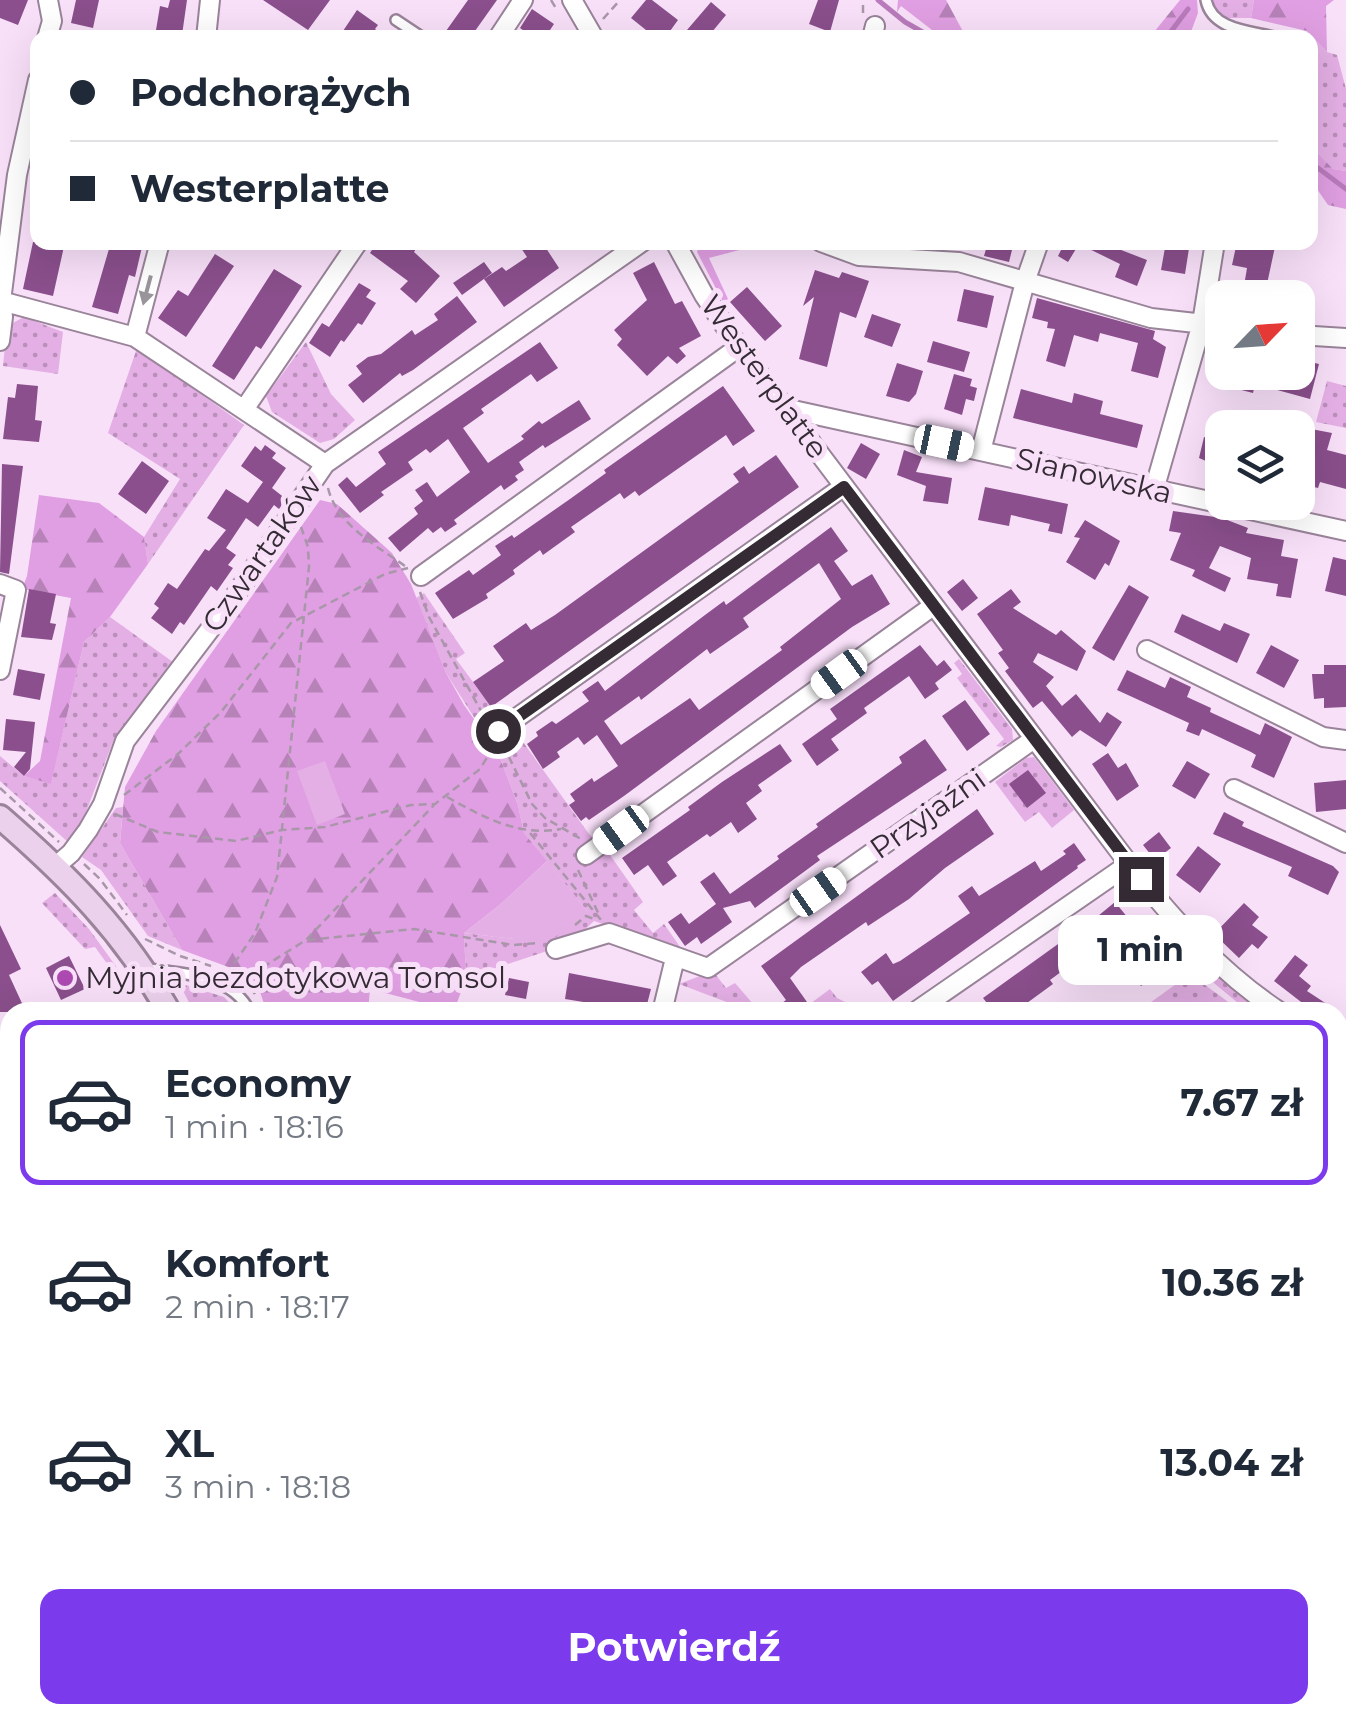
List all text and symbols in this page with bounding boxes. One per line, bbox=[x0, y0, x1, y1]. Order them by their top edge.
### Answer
text: Podchorążych bbox=[130, 69, 412, 116]
text: Westerplatte bbox=[130, 165, 389, 212]
one-way arrow bbox=[139, 274, 155, 305]
north arrow bbox=[1205, 280, 1315, 390]
map controls bbox=[1205, 280, 1315, 520]
street label: Westerplatte bbox=[693, 288, 836, 466]
button: layers bbox=[1205, 410, 1315, 520]
car bbox=[912, 422, 976, 464]
street label: Sianowska bbox=[1012, 440, 1176, 511]
street label: Czwartaków bbox=[194, 468, 330, 639]
car bbox=[806, 644, 872, 704]
route start bbox=[476, 709, 521, 754]
street label: Przyjaźni bbox=[863, 760, 993, 867]
car bbox=[588, 800, 654, 860]
route end bbox=[1119, 857, 1164, 902]
car bbox=[785, 863, 851, 921]
callout: 1 min bbox=[1058, 914, 1224, 984]
text: 1 min bbox=[1097, 930, 1184, 969]
place label: Myjnia bezdotykowa Tomsol bbox=[85, 959, 506, 996]
marker: Myjnia bezdotykowa Tomsol bbox=[54, 967, 76, 989]
icon: car bbox=[45, 1058, 135, 1148]
text: Economy bbox=[165, 1060, 351, 1107]
text: 7.67 zł bbox=[1180, 1079, 1303, 1126]
text: 1 min · 18:16 bbox=[165, 1107, 344, 1146]
icon: car bbox=[45, 1238, 135, 1328]
text: Komfort bbox=[165, 1240, 330, 1287]
text: 10.36 zł bbox=[1162, 1259, 1303, 1306]
text: 2 min · 18:17 bbox=[165, 1287, 350, 1326]
icon: car bbox=[45, 1418, 135, 1508]
text: XL bbox=[165, 1420, 214, 1467]
text: 13.04 zł bbox=[1160, 1439, 1303, 1486]
text: 3 min · 18:18 bbox=[165, 1467, 351, 1506]
button: Potwierdź bbox=[40, 1589, 1308, 1704]

